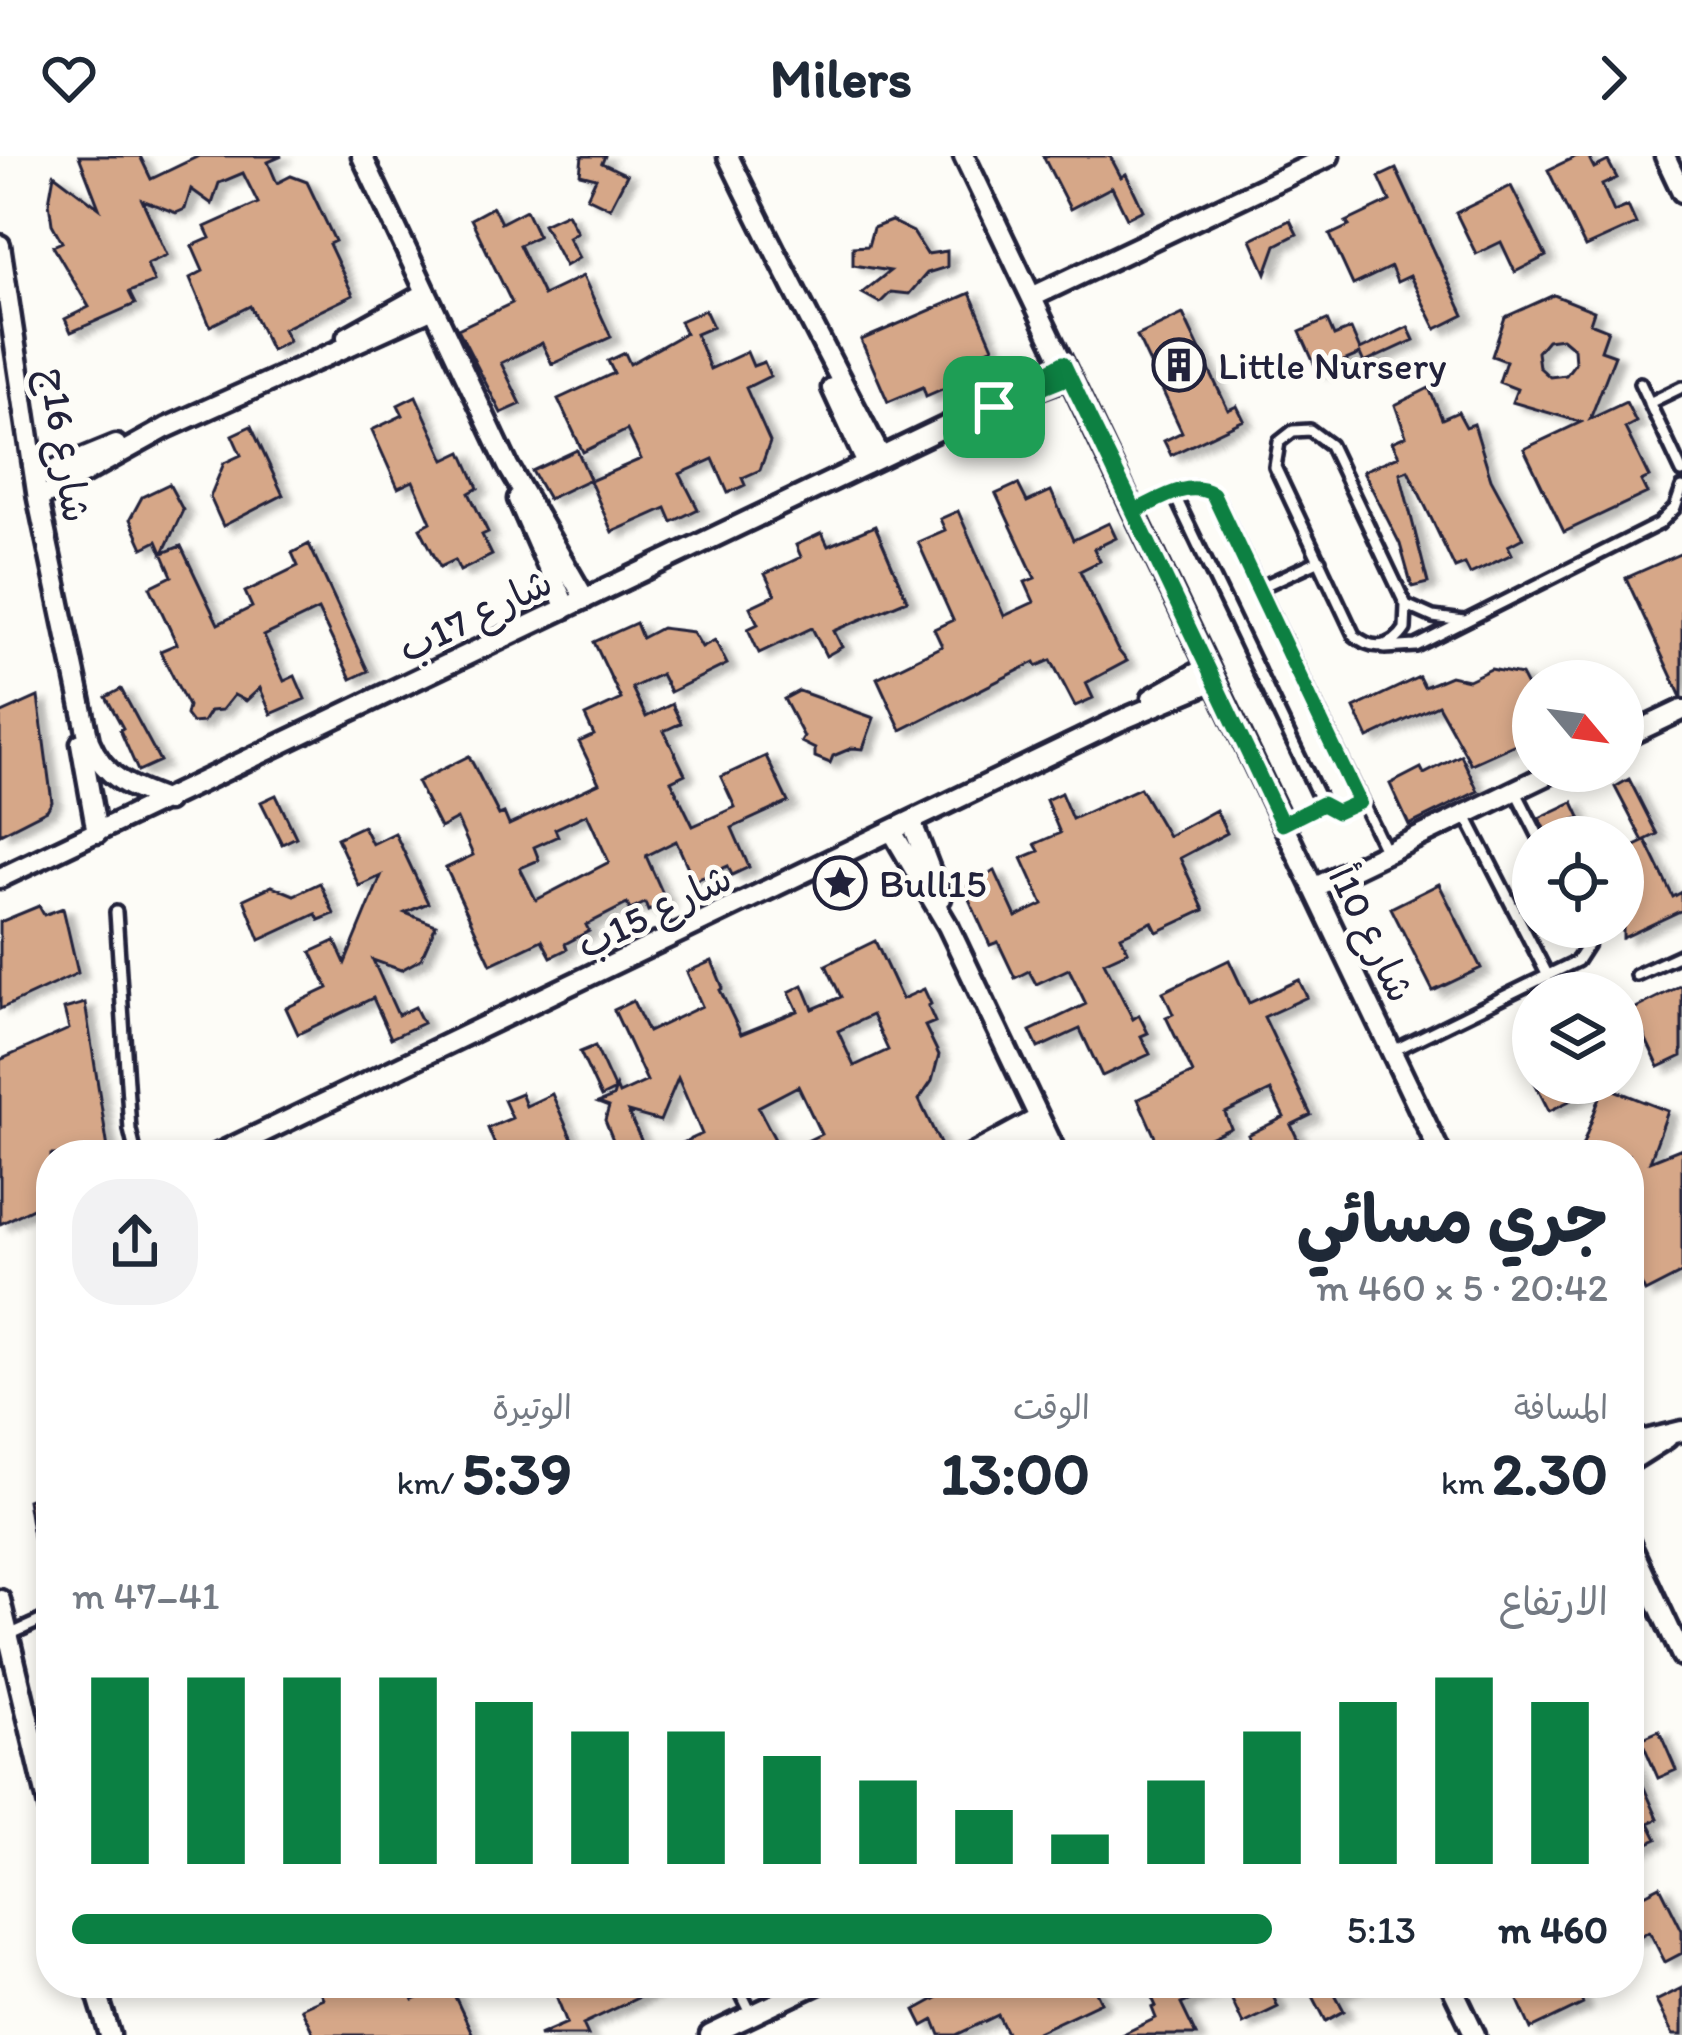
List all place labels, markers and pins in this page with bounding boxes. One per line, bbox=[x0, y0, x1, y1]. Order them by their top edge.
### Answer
building icon: Little Nursery bbox=[1151, 337, 1207, 393]
place label: Little Nursery bbox=[1218, 342, 1446, 389]
pin bbox=[943, 356, 1045, 458]
place icon: Bull15 bbox=[812, 855, 868, 911]
place label: Bull15 bbox=[879, 860, 986, 907]

